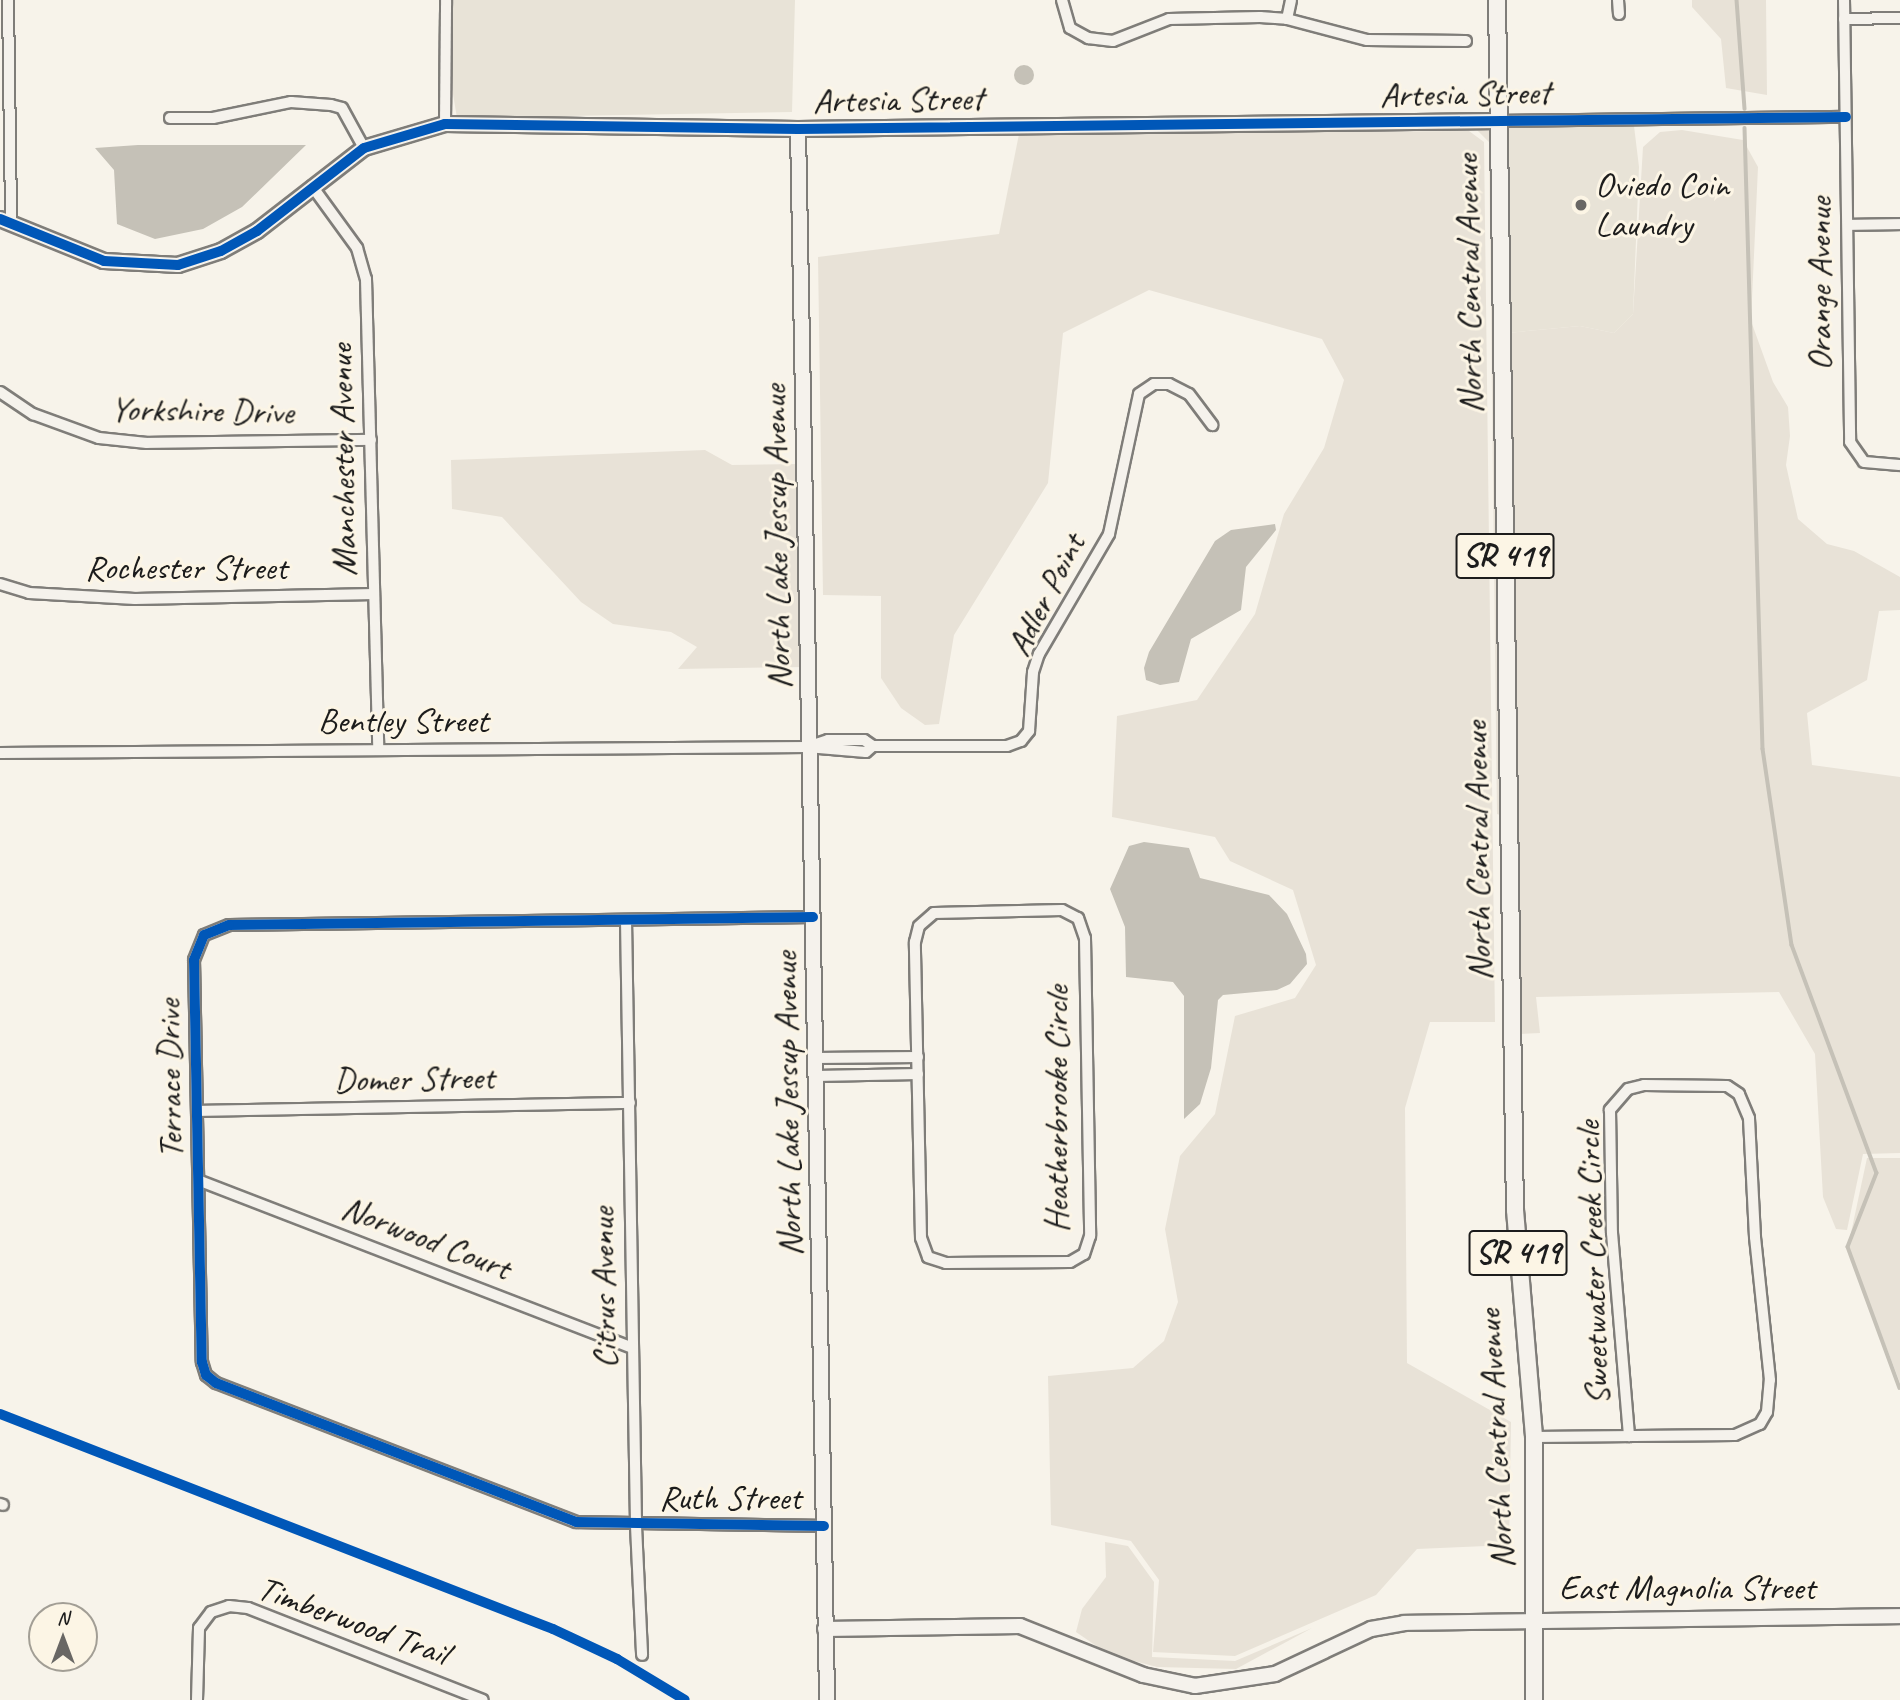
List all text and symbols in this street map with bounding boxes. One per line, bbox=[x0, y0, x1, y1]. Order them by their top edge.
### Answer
street label: Artesia Street bbox=[1379, 72, 1551, 116]
street label: Artesia Street bbox=[812, 78, 984, 122]
street label: North Central Avenue bbox=[1446, 154, 1492, 414]
place label: Oviedo Coin Laundry bbox=[1595, 164, 1729, 246]
marker: Oviedo Coin Laundry bbox=[1573, 197, 1589, 213]
street label: Orange Avenue bbox=[1799, 197, 1841, 371]
street label: Manchester Avenue bbox=[320, 344, 366, 576]
street label: North Lake Jessup Avenue bbox=[753, 384, 801, 690]
street label: Yorkshire Drive bbox=[110, 388, 294, 434]
road number: SR 419 bbox=[1454, 526, 1556, 586]
street label: Adler Point bbox=[998, 527, 1094, 663]
street label: Rochester Street bbox=[85, 547, 287, 589]
street label: Bentley Street bbox=[318, 700, 488, 742]
street label: North Central Avenue bbox=[1455, 721, 1501, 981]
street label: North Lake Jessup Avenue bbox=[764, 951, 812, 1257]
street label: Heatherbrooke Circle bbox=[1036, 986, 1078, 1232]
street label: Terrace Drive bbox=[148, 999, 192, 1159]
street label: Domer Street bbox=[333, 1057, 495, 1101]
street label: Sweetwater Creek Circle bbox=[1567, 1121, 1619, 1405]
street label: Norwood Court bbox=[336, 1187, 516, 1289]
street label: Citrus Avenue bbox=[582, 1207, 626, 1369]
road number: SR 419 bbox=[1467, 1224, 1569, 1282]
street label: North Central Avenue bbox=[1468, 1309, 1524, 1569]
street label: Ruth Street bbox=[659, 1477, 801, 1519]
street label: Timberwood Trail bbox=[252, 1567, 454, 1675]
street label: East Magnolia Street bbox=[1557, 1567, 1817, 1609]
north arrow bbox=[28, 1602, 98, 1672]
text: N bbox=[57, 1606, 69, 1630]

